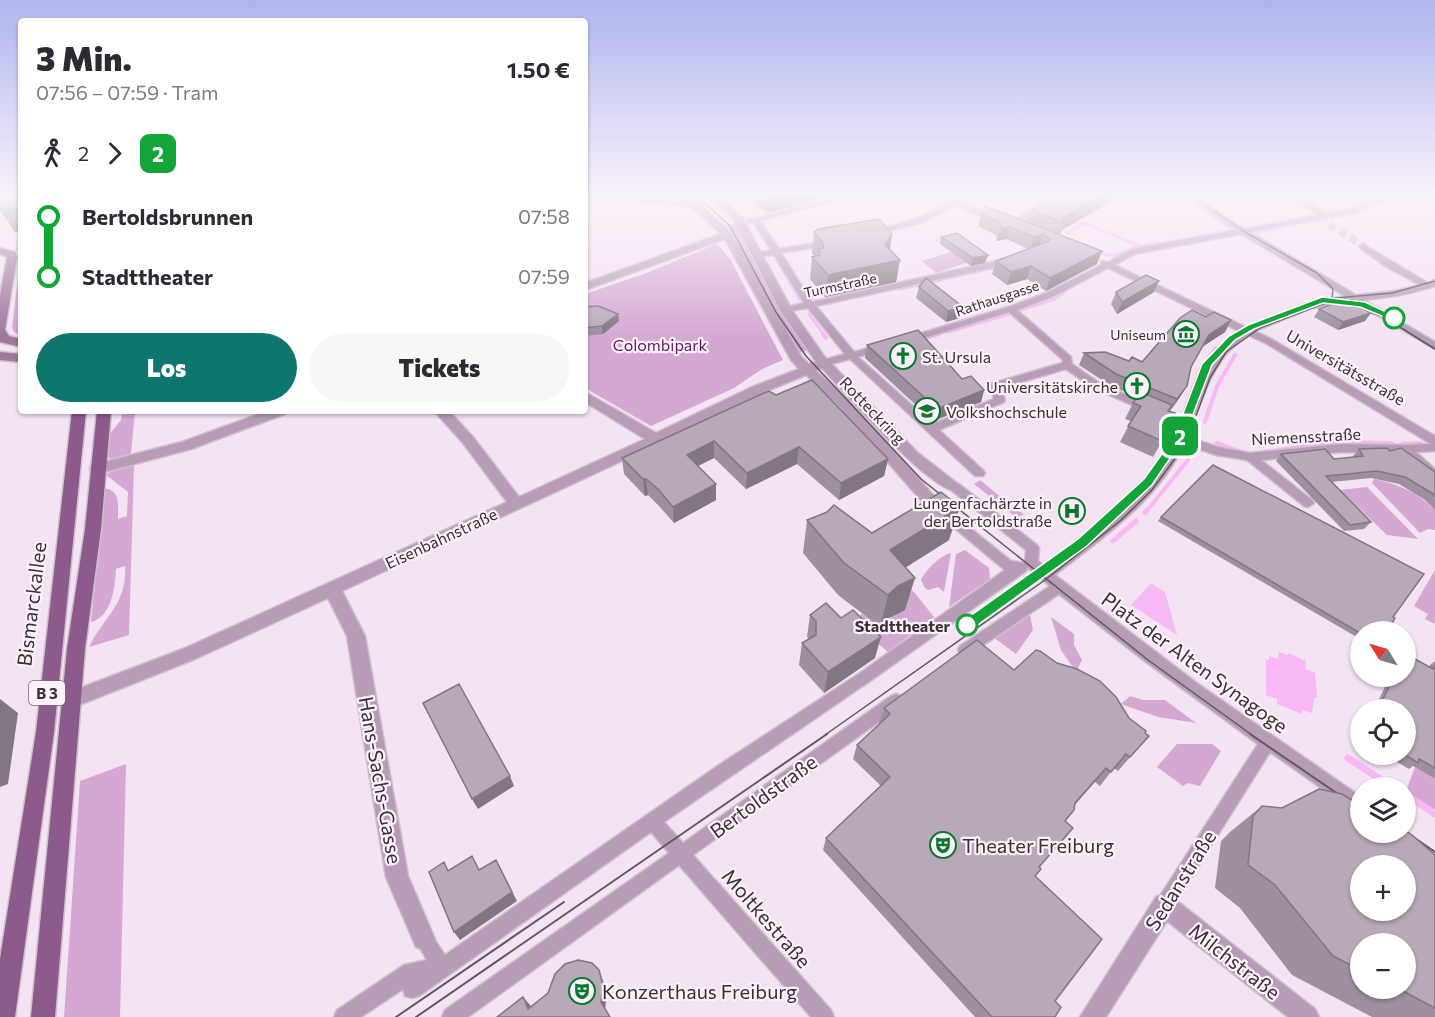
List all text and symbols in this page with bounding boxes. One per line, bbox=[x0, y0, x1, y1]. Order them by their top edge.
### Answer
text: 3 Min. bbox=[36, 37, 132, 78]
text: 1.50 € bbox=[507, 56, 570, 83]
text: 07:56 – 07:59 · Tram bbox=[36, 80, 218, 104]
icon: walk bbox=[36, 137, 69, 170]
icon: forward bbox=[98, 137, 131, 170]
text: 2 bbox=[78, 141, 89, 165]
text: 2 bbox=[152, 141, 164, 166]
text: Bertoldsbrunnen bbox=[82, 203, 253, 230]
text: 07:58 bbox=[518, 204, 570, 228]
text: Stadttheater bbox=[82, 263, 213, 290]
text: 07:59 bbox=[518, 264, 570, 288]
street label: Turmstraße bbox=[802, 269, 878, 301]
street label: Rathausgasse bbox=[953, 276, 1041, 320]
unlabelled marker bbox=[1383, 307, 1405, 329]
museum icon: Uniseum bbox=[1171, 319, 1201, 349]
street label: Universitätsstraße bbox=[1283, 325, 1409, 409]
place label: Uniseum bbox=[1110, 326, 1166, 343]
button: Los bbox=[36, 333, 297, 402]
button: Tickets bbox=[309, 333, 570, 402]
park label: Colombipark bbox=[613, 335, 708, 354]
church icon: St. Ursula bbox=[888, 341, 918, 371]
place label: St. Ursula bbox=[922, 347, 991, 366]
church icon: Universitätskirche bbox=[1122, 371, 1152, 401]
street label: Rotteckring bbox=[836, 372, 910, 448]
place label: Universitätskirche bbox=[986, 377, 1118, 396]
school or university icon: Volkshochschule bbox=[912, 396, 942, 426]
place label: Volkshochschule bbox=[946, 402, 1067, 421]
line badge: 2 bbox=[1160, 416, 1200, 456]
text: 2 bbox=[1174, 424, 1186, 449]
street label: Niemensstraße bbox=[1251, 424, 1361, 448]
place label: Lungenfachärzte in der Bertoldstraße bbox=[913, 493, 1052, 530]
hospital icon: Lungenfachärzte in der Bertoldstraße bbox=[1057, 496, 1087, 526]
street label: Eisenbahnstraße bbox=[382, 504, 500, 572]
street label: Bismarckallee bbox=[11, 540, 51, 668]
street label: Platz der Alten Synagoge bbox=[1097, 586, 1293, 738]
marker: Stadttheater bbox=[956, 614, 978, 636]
place label: Stadttheater bbox=[855, 616, 950, 635]
north arrow bbox=[1350, 621, 1416, 687]
map controls bbox=[1350, 621, 1416, 999]
road number: B 3 bbox=[29, 681, 65, 705]
street label: Hans-Sachs-Gasse bbox=[354, 694, 408, 866]
button: locate bbox=[1350, 699, 1416, 765]
street label: Bertoldstraße bbox=[705, 749, 821, 843]
button: layers bbox=[1350, 777, 1416, 843]
street label: Sedanstraße bbox=[1140, 825, 1220, 935]
theatre icon: Theater Freiburg bbox=[928, 830, 958, 860]
place label: Theater Freiburg bbox=[962, 833, 1114, 857]
button: + bbox=[1350, 855, 1416, 921]
street label: Moltkestraße bbox=[717, 864, 817, 972]
street label: Milchstraße bbox=[1185, 918, 1285, 1004]
button: − bbox=[1350, 933, 1416, 999]
theatre icon: Konzerthaus Freiburg bbox=[567, 976, 597, 1006]
place label: Konzerthaus Freiburg bbox=[602, 979, 797, 1003]

